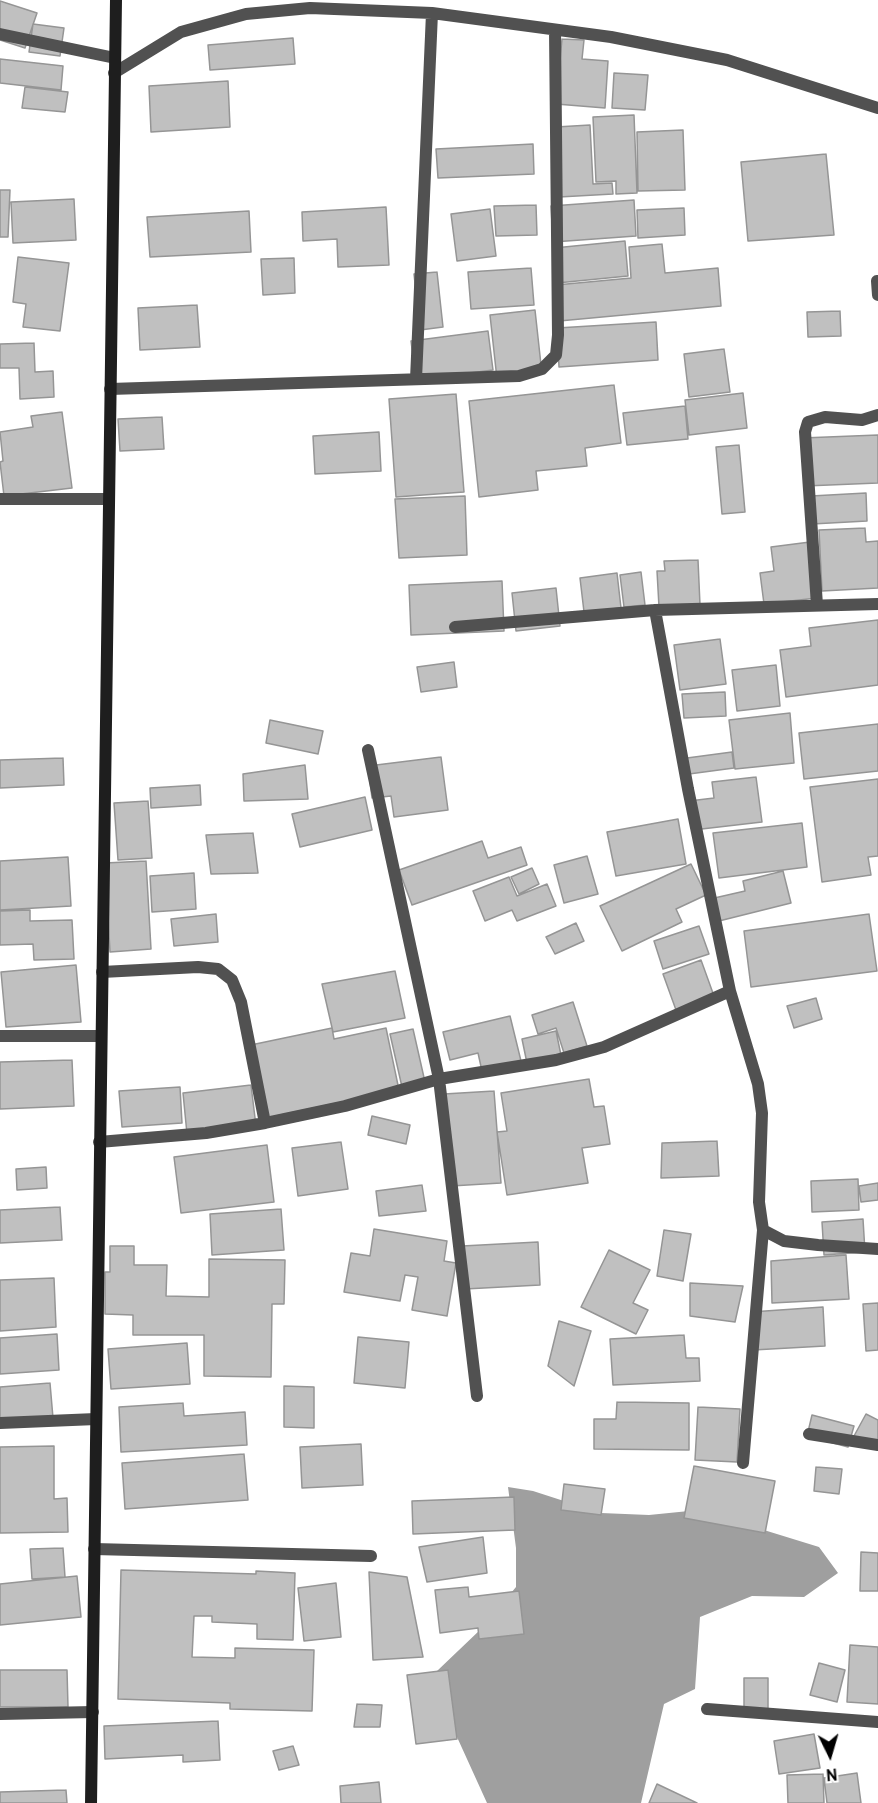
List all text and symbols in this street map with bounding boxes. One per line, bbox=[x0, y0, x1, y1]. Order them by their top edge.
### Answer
north arrow bbox=[800, 1725, 860, 1785]
text: N bbox=[825, 1762, 838, 1783]

